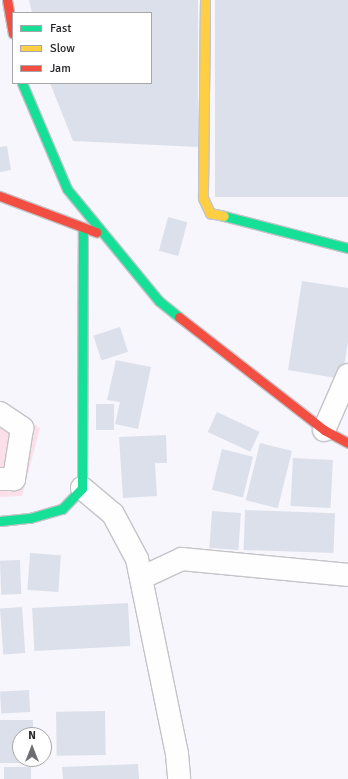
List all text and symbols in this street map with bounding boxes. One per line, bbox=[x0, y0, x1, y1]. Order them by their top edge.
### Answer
legend bbox=[12, 12, 152, 84]
text: Fast bbox=[50, 21, 71, 36]
text: Slow bbox=[50, 41, 75, 56]
text: Jam bbox=[50, 61, 71, 76]
north arrow bbox=[12, 727, 52, 767]
text: N bbox=[28, 729, 36, 742]

